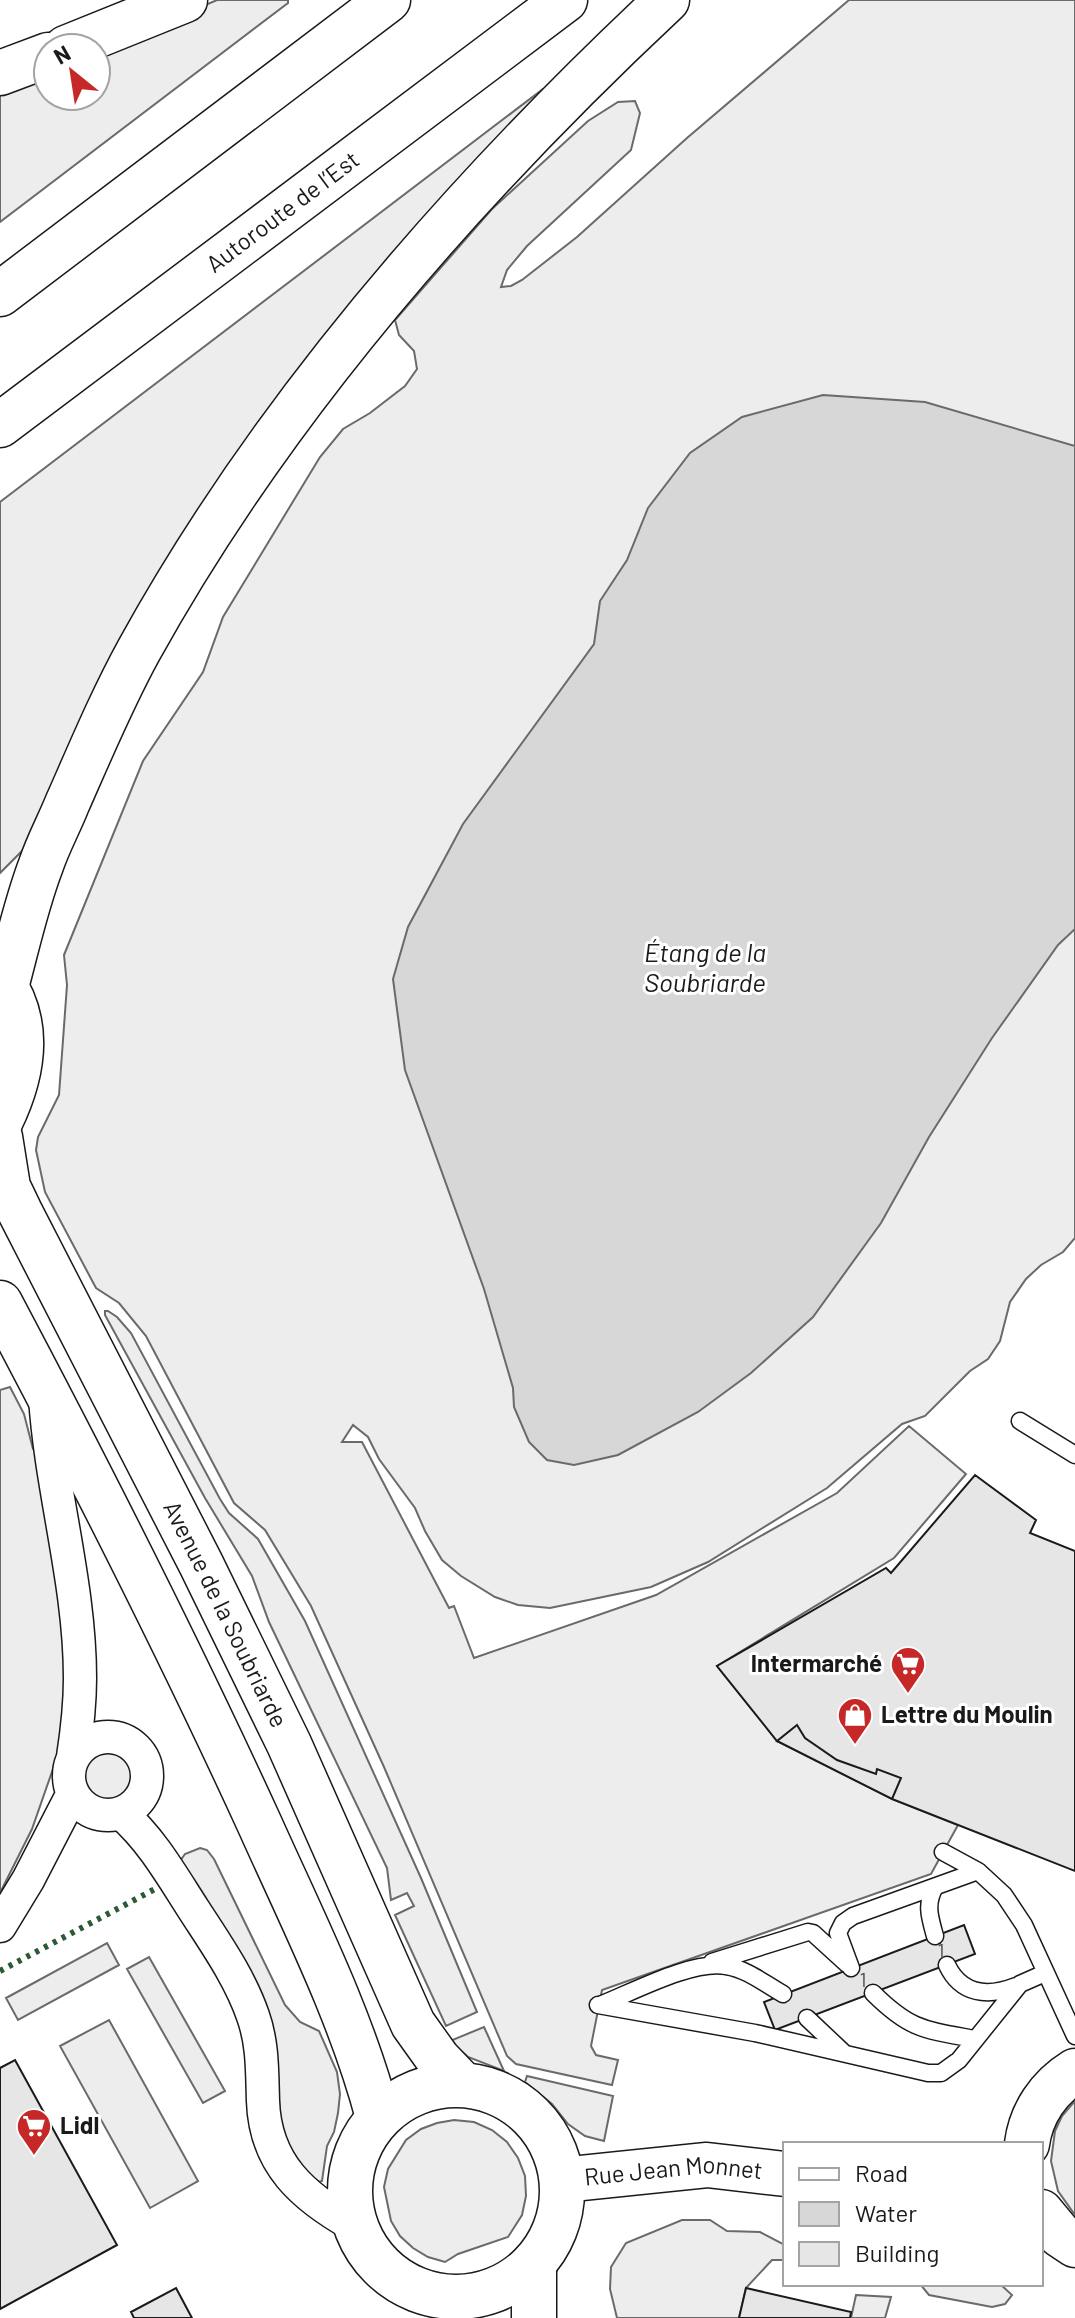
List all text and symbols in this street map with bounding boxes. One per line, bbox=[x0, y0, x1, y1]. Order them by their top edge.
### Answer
north arrow bbox=[32, 32, 112, 112]
text: N bbox=[49, 39, 74, 69]
street label: Autoroute de l’Est bbox=[200, 144, 364, 278]
water label: Étang de la Soubriarde bbox=[644, 936, 766, 997]
street label: Avenue de la Soubriarde bbox=[158, 1496, 295, 1732]
supermarket icon: Intermarché bbox=[889, 1645, 927, 1695]
place label: Intermarché bbox=[751, 1648, 882, 1677]
shop icon: Lettre du Moulin bbox=[836, 1696, 874, 1746]
place label: Lettre du Moulin bbox=[881, 1699, 1053, 1728]
house number: 1 bbox=[938, 1938, 945, 1962]
house number: 1 bbox=[860, 1967, 867, 1991]
supermarket icon: Lidl bbox=[15, 2107, 53, 2157]
place label: Lidl bbox=[60, 2110, 99, 2139]
legend bbox=[783, 2142, 1043, 2286]
street label: Rue Jean Monnet bbox=[583, 2149, 764, 2191]
text: Road bbox=[855, 2158, 908, 2187]
text: Water bbox=[855, 2198, 917, 2227]
text: Building bbox=[855, 2238, 939, 2267]

